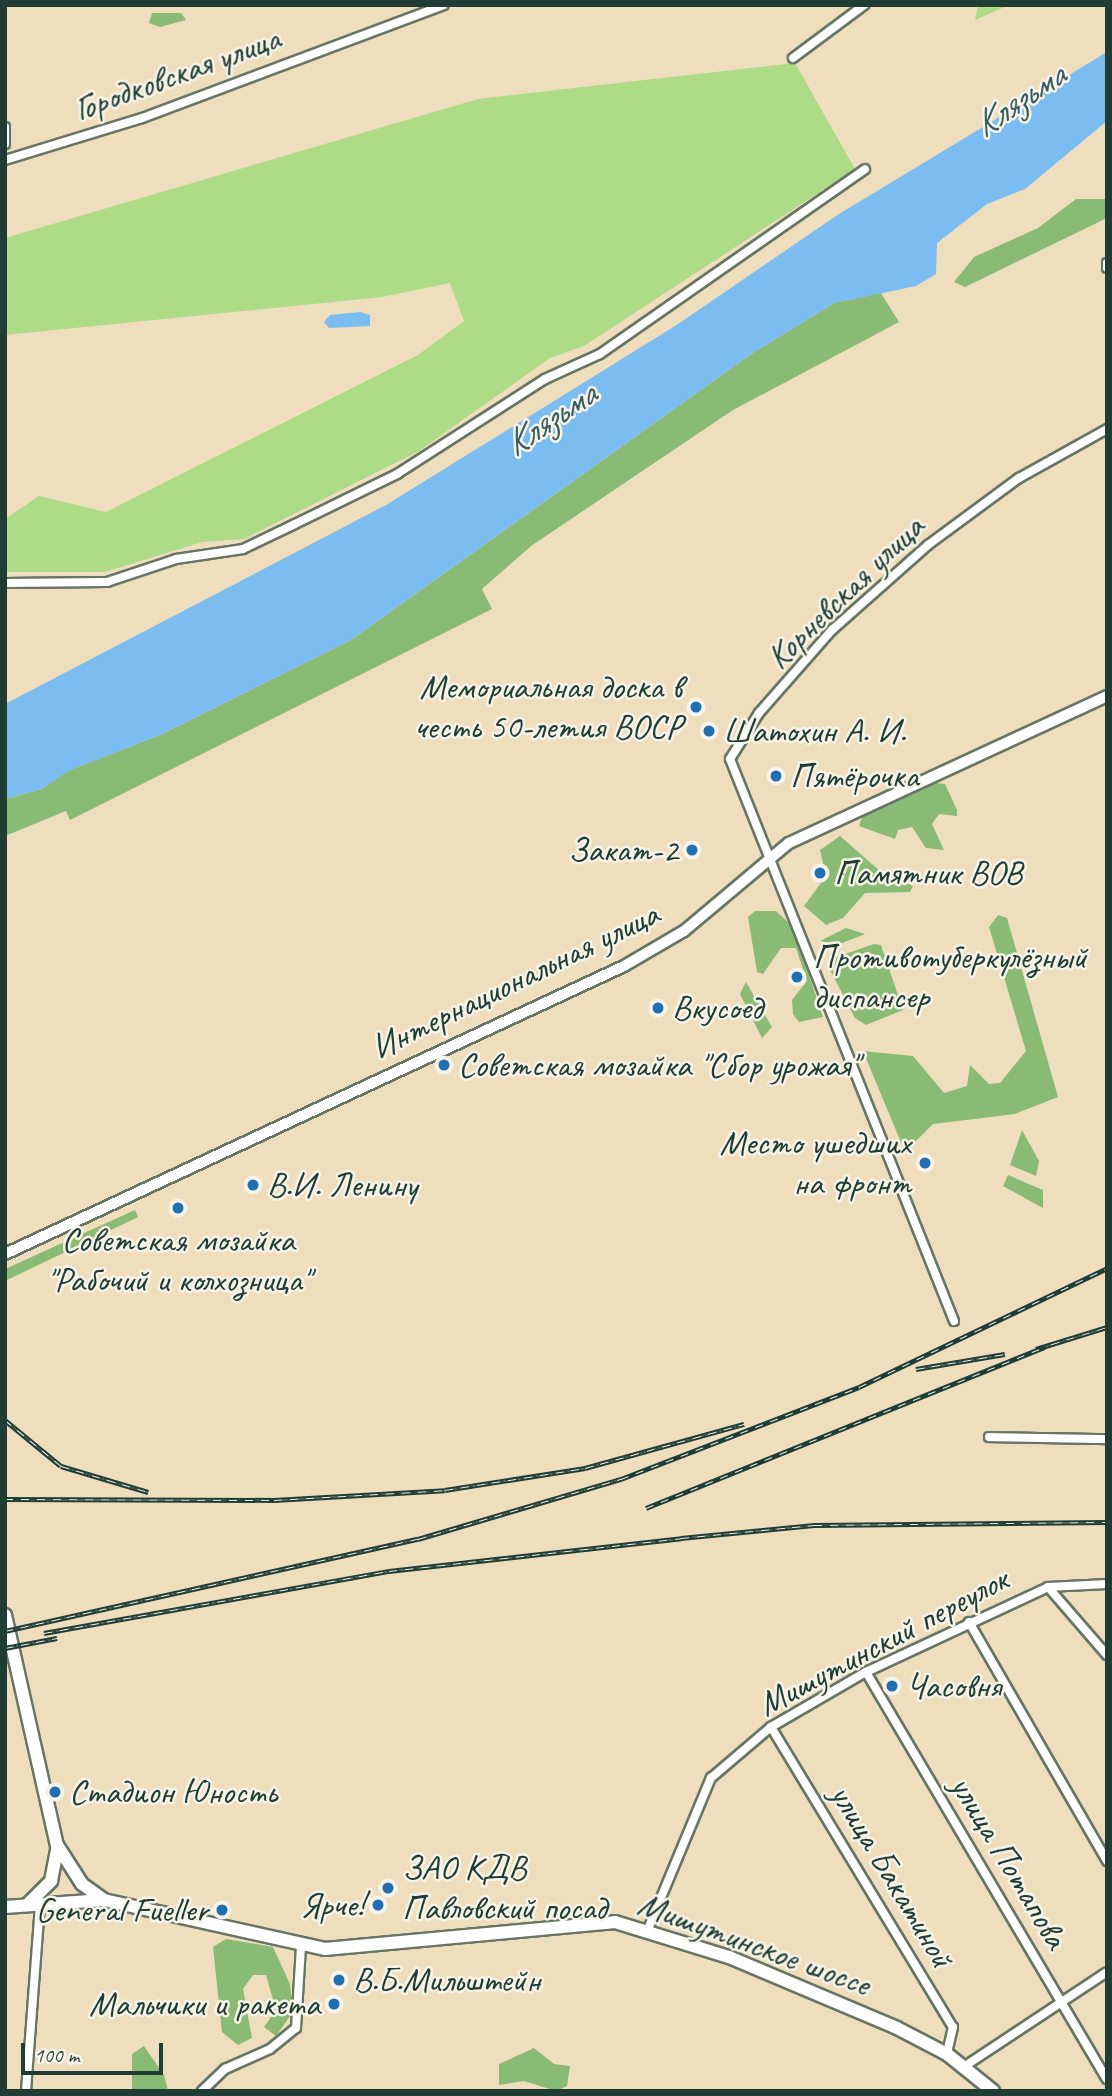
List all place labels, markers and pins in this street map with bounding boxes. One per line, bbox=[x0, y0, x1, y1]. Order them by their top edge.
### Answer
place label: Мемориальная доска в честь 50-летия ВОСР bbox=[415, 666, 682, 748]
marker: Мемориальная доска в честь 50-летия ВОСР bbox=[688, 699, 704, 715]
place label: Шатохин А. И. bbox=[723, 710, 906, 752]
marker: Шатохин А. И. bbox=[701, 723, 717, 739]
place label: Пятёрочка bbox=[790, 755, 918, 797]
marker: Пятёрочка bbox=[768, 768, 784, 784]
place label: Закат-2 bbox=[568, 829, 678, 871]
marker: Закат-2 bbox=[684, 842, 700, 858]
place label: Памятник ВОВ bbox=[834, 852, 1021, 894]
marker: Памятник ВОВ bbox=[812, 865, 828, 881]
place label: Противотуберкулёзный диспансер bbox=[813, 936, 1087, 1018]
marker: Противотуберкулёзный диспансер bbox=[787, 967, 807, 987]
place label: Вкусоед bbox=[672, 987, 762, 1029]
marker: Вкусоед bbox=[650, 1000, 666, 1016]
place label: Советская мозайка "Сбор урожая" bbox=[458, 1044, 857, 1086]
marker: Советская мозайка "Сбор урожая" bbox=[436, 1057, 452, 1073]
place label: Место ушедших на фронт bbox=[721, 1122, 911, 1204]
marker: Место ушедших на фронт bbox=[917, 1155, 933, 1171]
place label: В.И. Ленину bbox=[267, 1164, 417, 1206]
marker: В.И. Ленину bbox=[245, 1177, 261, 1193]
marker: Советская мозайка "Рабочий и колхозница" bbox=[170, 1200, 186, 1216]
place label: Советская мозайка "Рабочий и колхозница" bbox=[46, 1219, 310, 1301]
place label: Часовня bbox=[906, 1665, 1001, 1707]
marker: Часовня bbox=[884, 1678, 900, 1694]
place label: Стадион Юность bbox=[69, 1771, 277, 1813]
marker: Стадион Юность bbox=[47, 1784, 63, 1800]
place label: ЗАО КДВ Павловский посад bbox=[402, 1847, 607, 1929]
marker: ЗАО КДВ Павловский посад bbox=[380, 1880, 396, 1896]
place label: Ярче! bbox=[300, 1884, 364, 1926]
place label: General Fueller bbox=[35, 1889, 208, 1931]
marker: Ярче! bbox=[370, 1897, 386, 1913]
marker: General Fueller bbox=[214, 1902, 230, 1918]
place label: В.Б.Мильштейн bbox=[353, 1959, 540, 2001]
marker: В.Б.Мильштейн bbox=[331, 1972, 347, 1988]
place label: Мальчики и ракета bbox=[88, 1983, 320, 2025]
marker: Мальчики и ракета bbox=[326, 1996, 342, 2012]

